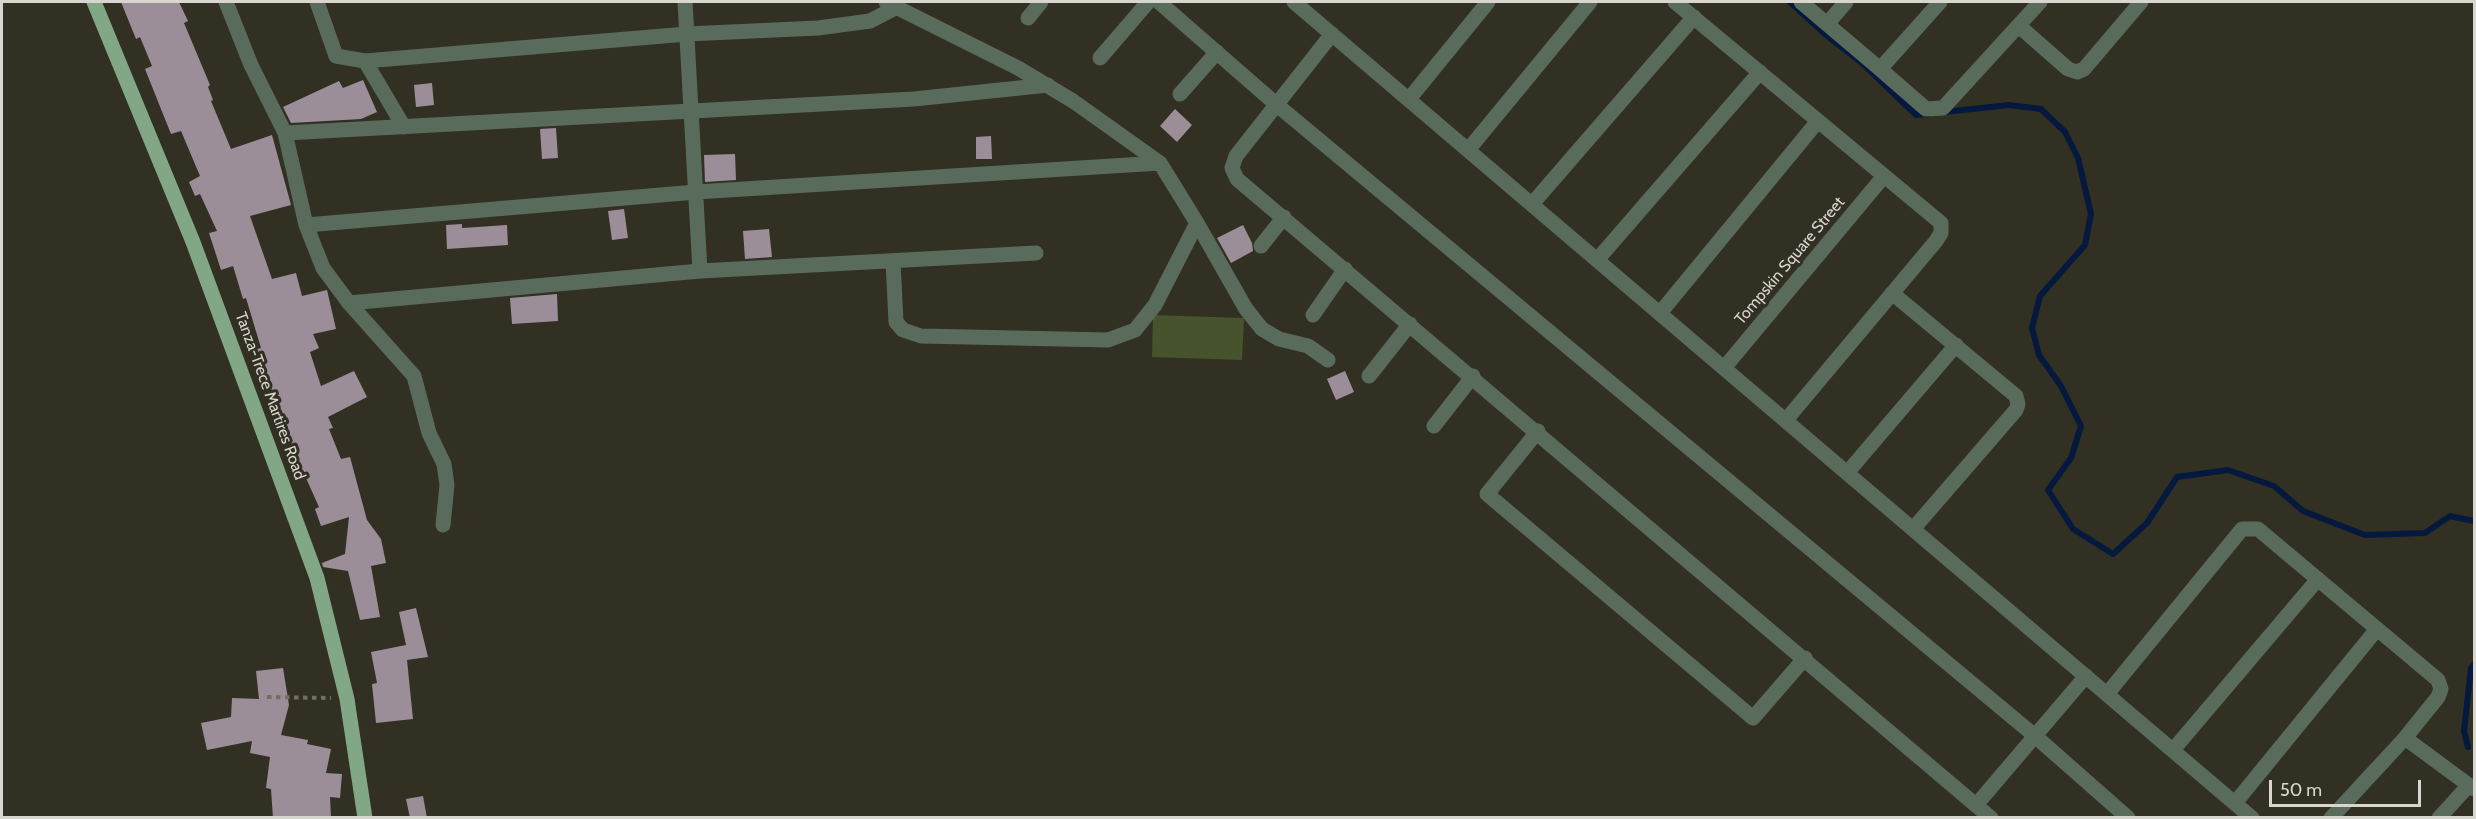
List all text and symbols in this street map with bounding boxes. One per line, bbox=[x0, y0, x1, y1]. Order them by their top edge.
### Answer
street label: Tompskin Square Street bbox=[1731, 193, 1849, 329]
street label: Tanza-Trece Martires Road bbox=[231, 310, 309, 482]
scale bar bbox=[2272, 768, 2424, 806]
text: 50 m bbox=[2280, 779, 2322, 801]

